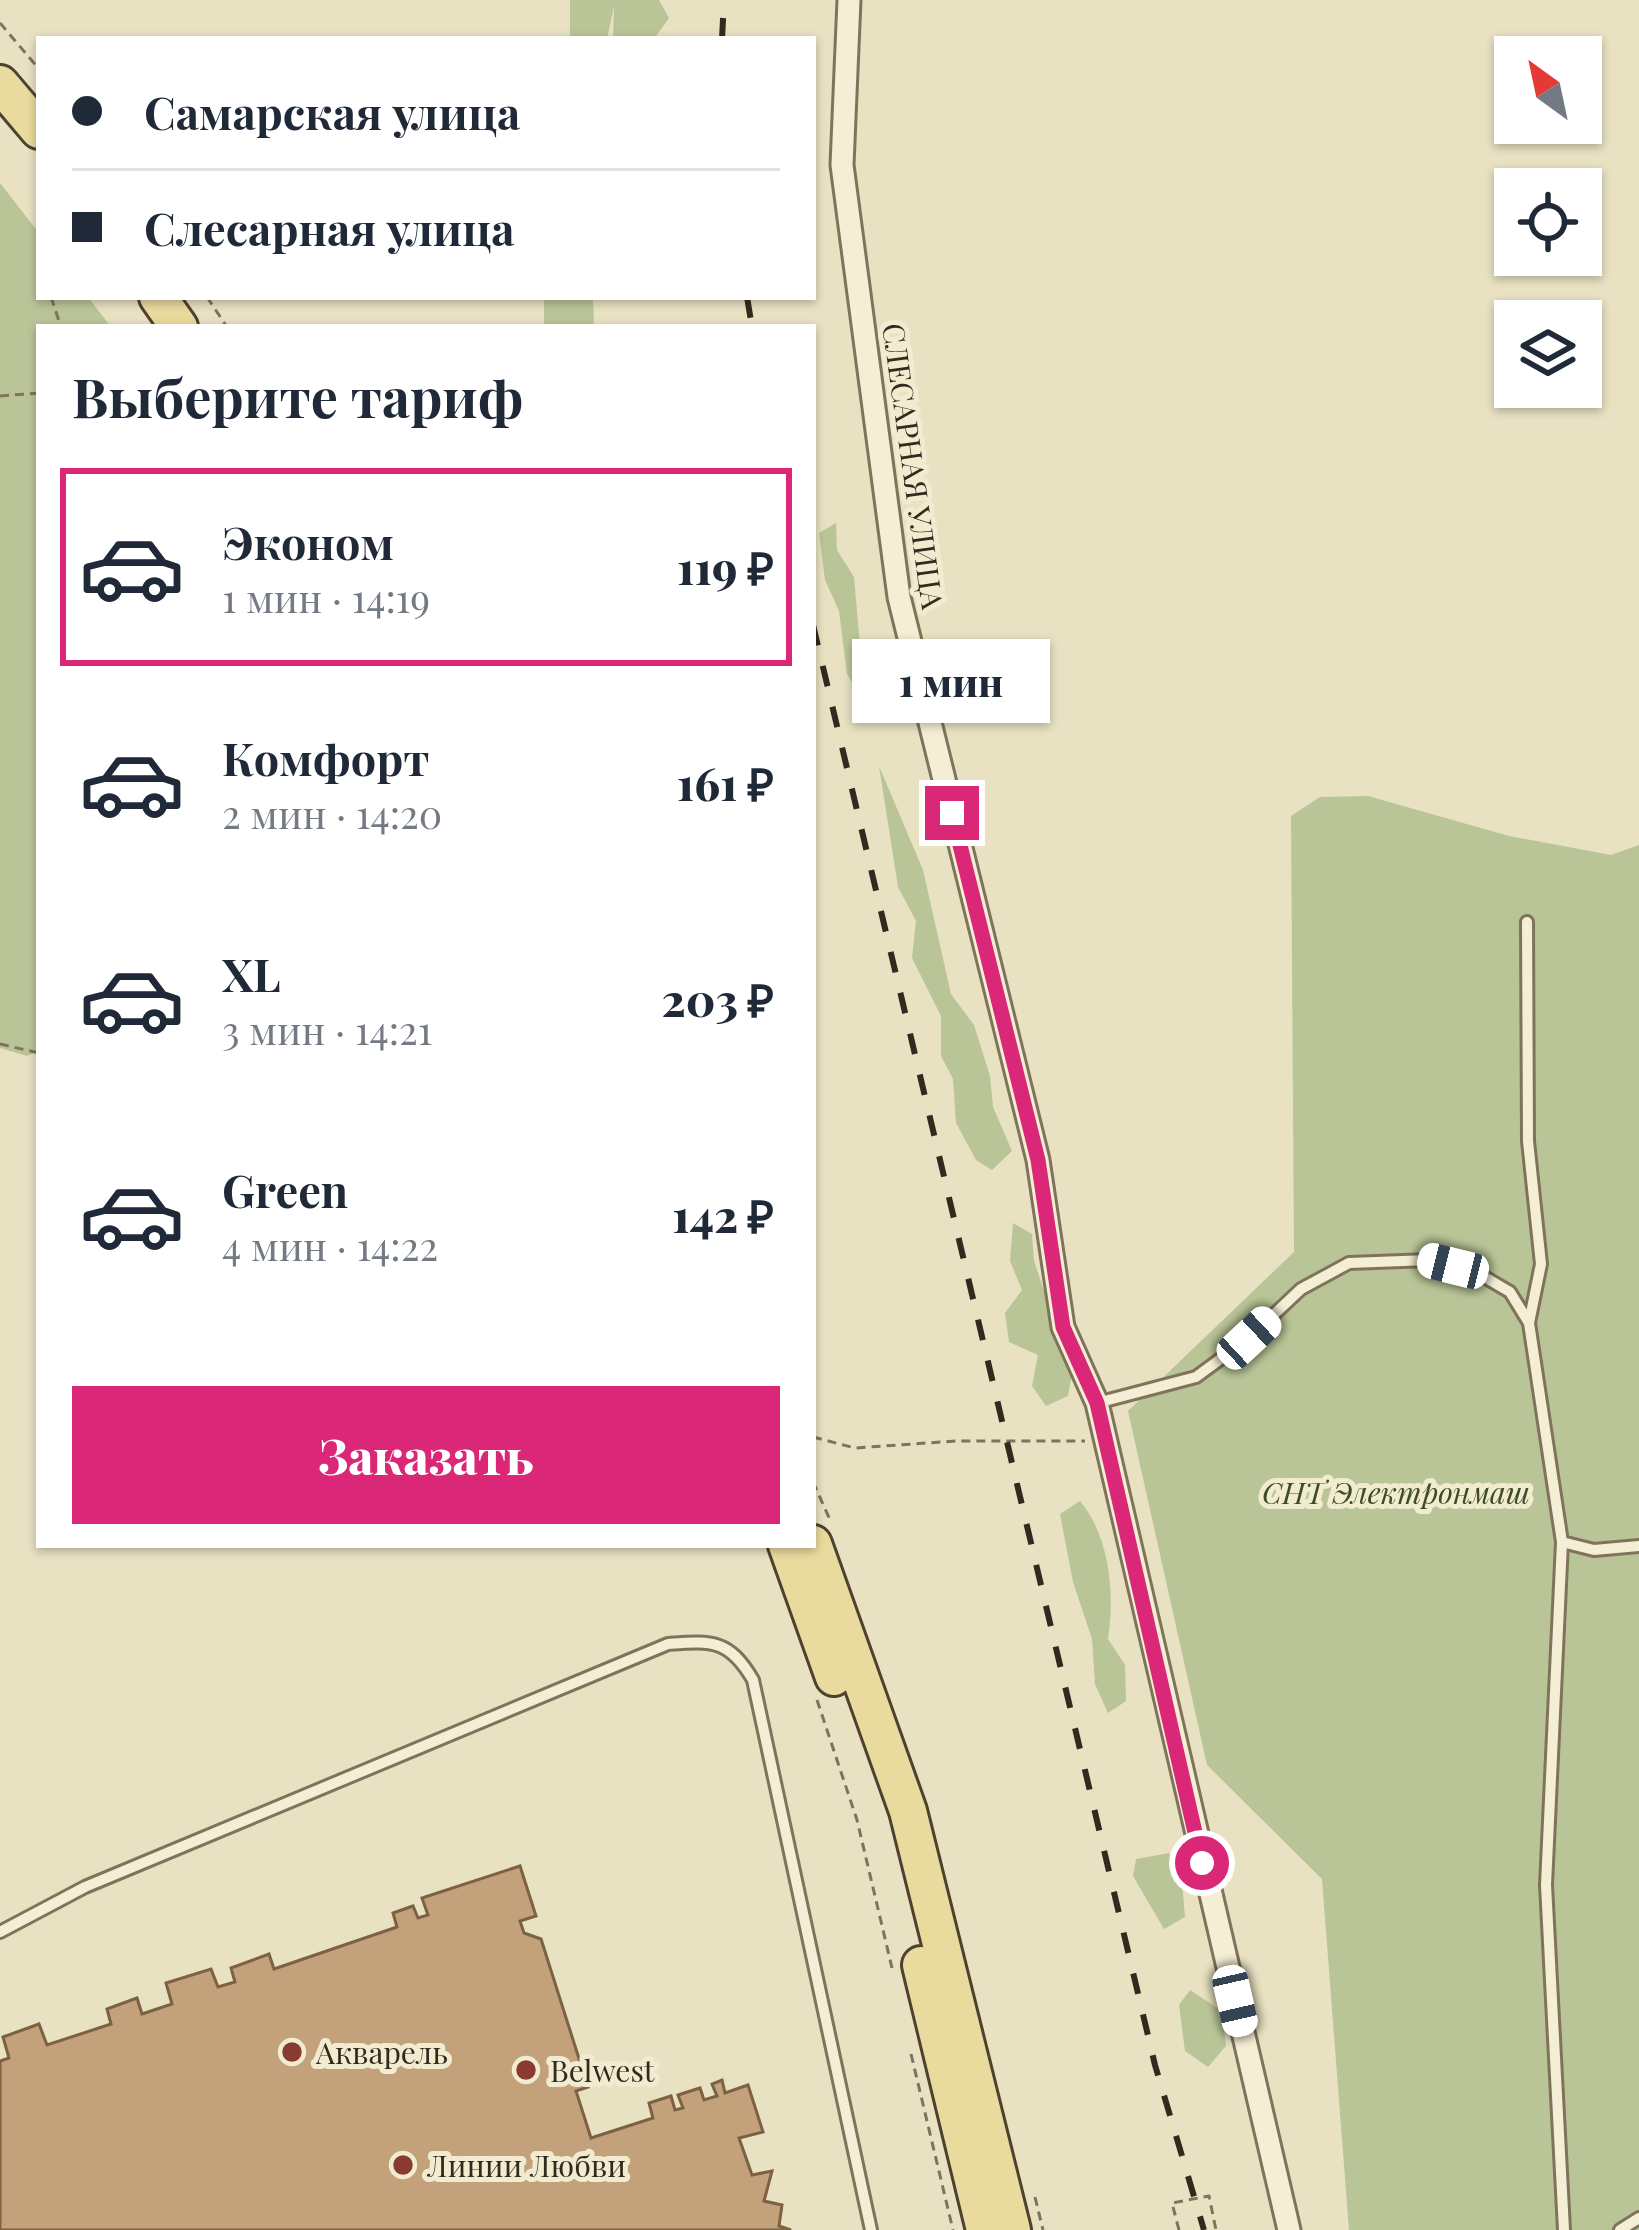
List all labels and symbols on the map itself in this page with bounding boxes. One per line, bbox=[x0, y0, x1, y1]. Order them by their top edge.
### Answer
north arrow bbox=[1494, 36, 1602, 144]
street label: СЛЕСАРНАЯ УЛИЦА bbox=[874, 320, 954, 613]
callout: 1 мин bbox=[853, 639, 1051, 723]
route end bbox=[925, 786, 979, 840]
car bbox=[1414, 1240, 1492, 1292]
car bbox=[1210, 1300, 1288, 1376]
park label: СНТ Электронмаш bbox=[1262, 1472, 1530, 1512]
route start bbox=[1175, 1836, 1229, 1890]
car bbox=[1209, 1962, 1261, 2040]
place label: Акварель bbox=[315, 2032, 448, 2072]
marker: Акварель bbox=[279, 2039, 305, 2065]
place label: Belwest bbox=[550, 2050, 655, 2090]
marker: Belwest bbox=[513, 2057, 539, 2083]
place label: Линии Любви bbox=[426, 2145, 626, 2185]
marker: Линии Любви bbox=[390, 2152, 416, 2178]

